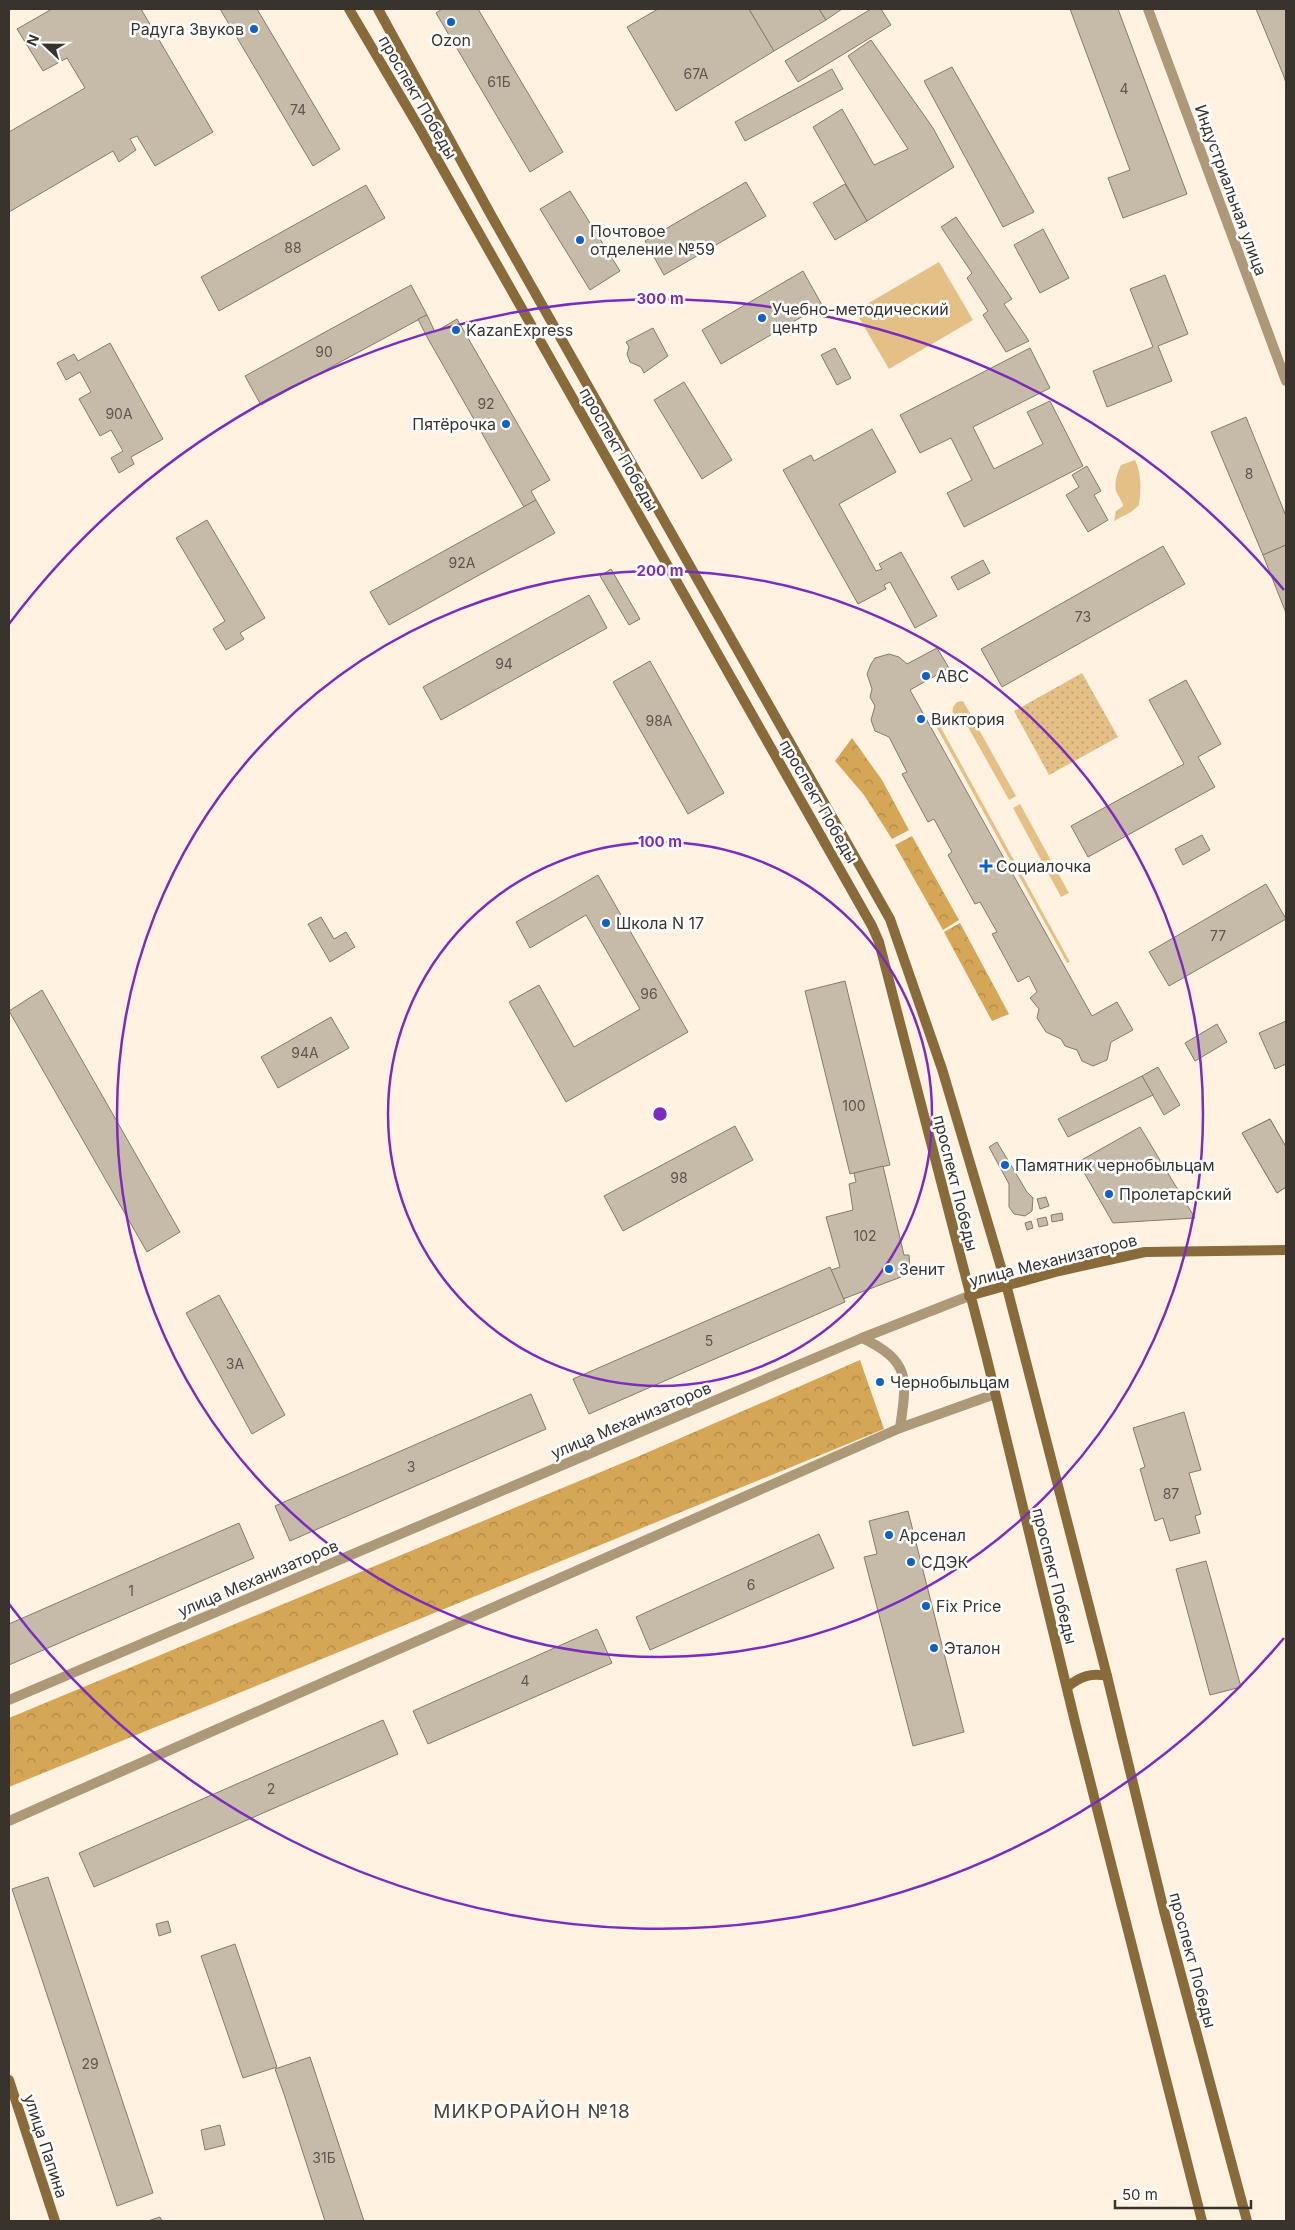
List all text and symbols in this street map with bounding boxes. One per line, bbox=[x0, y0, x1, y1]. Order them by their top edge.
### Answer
marker: Ozon bbox=[445, 16, 457, 28]
place label: Радуга Звуков bbox=[130, 19, 244, 39]
north arrow bbox=[20, 20, 70, 70]
marker: Радуга Звуков bbox=[248, 23, 260, 35]
place label: Ozon bbox=[431, 30, 471, 50]
text: N bbox=[23, 32, 42, 48]
street label: проспект Победы bbox=[374, 32, 462, 162]
house number: 67А bbox=[684, 65, 709, 82]
house number: 61Б bbox=[487, 73, 511, 90]
house number: 4 bbox=[1119, 80, 1129, 97]
house number: 74 bbox=[290, 101, 306, 118]
street label: Индустриальная улица bbox=[1191, 102, 1271, 278]
place label: Почтовое отделение №59 bbox=[590, 221, 715, 259]
marker: Почтовое отделение №59 bbox=[574, 234, 586, 246]
house number: 88 bbox=[284, 239, 302, 256]
text: 300 m bbox=[636, 289, 684, 308]
place label: Учебно-методический центр bbox=[772, 299, 949, 337]
marker: Учебно-методический центр bbox=[756, 312, 768, 324]
place label: KazanExpress bbox=[466, 320, 573, 340]
marker: KazanExpress bbox=[450, 324, 462, 336]
house number: 90 bbox=[315, 343, 333, 360]
street label: проспект Победы bbox=[575, 384, 663, 514]
house number: 92 bbox=[477, 395, 495, 412]
house number: 90А bbox=[105, 405, 133, 422]
place label: Пятёрочка bbox=[412, 414, 496, 434]
marker: Пятёрочка bbox=[500, 418, 512, 430]
house number: 8 bbox=[1245, 465, 1253, 482]
house number: 92А bbox=[449, 554, 476, 571]
text: 200 m bbox=[637, 561, 683, 580]
house number: 73 bbox=[1075, 608, 1091, 625]
house number: 94 bbox=[495, 655, 513, 672]
place label: АВС bbox=[936, 666, 969, 686]
marker: АВС bbox=[920, 670, 932, 682]
place label: Виктория bbox=[931, 709, 1005, 729]
house number: 98А bbox=[645, 712, 673, 729]
marker: Виктория bbox=[915, 713, 927, 725]
street label: проспект Победы bbox=[775, 736, 863, 866]
text: 100 m bbox=[638, 832, 682, 851]
place label: Социалочка bbox=[996, 856, 1091, 876]
marker: Социалочка bbox=[980, 860, 992, 872]
place label: Школа N 17 bbox=[616, 913, 704, 933]
marker: Школа N 17 bbox=[600, 917, 612, 929]
house number: 77 bbox=[1210, 927, 1226, 944]
house number: 96 bbox=[640, 985, 658, 1002]
house number: 94А bbox=[291, 1044, 319, 1061]
house number: 100 bbox=[842, 1097, 866, 1114]
centre of rings bbox=[651, 1105, 669, 1123]
street label: проспект Победы bbox=[929, 1113, 983, 1253]
place label: Памятник чернобыльцам bbox=[1015, 1155, 1215, 1175]
marker: Памятник чернобыльцам bbox=[999, 1159, 1011, 1171]
house number: 98 bbox=[670, 1169, 688, 1186]
place label: Пролетарский bbox=[1119, 1184, 1232, 1204]
marker: Пролетарский bbox=[1103, 1188, 1115, 1200]
house number: 102 bbox=[853, 1227, 877, 1244]
street label: улица Механизаторов bbox=[967, 1229, 1139, 1291]
place label: Зенит bbox=[899, 1259, 945, 1279]
marker: Зенит bbox=[883, 1263, 895, 1275]
house number: 5 bbox=[705, 1332, 713, 1349]
house number: 3А bbox=[226, 1355, 244, 1372]
place label: Чернобыльцам bbox=[890, 1372, 1010, 1392]
marker: Чернобыльцам bbox=[874, 1376, 886, 1388]
street label: улица Механизаторов bbox=[548, 1377, 714, 1463]
house number: 3 bbox=[407, 1458, 415, 1475]
house number: 87 bbox=[1163, 1485, 1179, 1502]
street label: проспект Победы bbox=[1028, 1506, 1082, 1646]
place label: Арсенал bbox=[899, 1525, 966, 1545]
marker: Арсенал bbox=[883, 1529, 895, 1541]
street label: улица Механизаторов bbox=[175, 1535, 341, 1621]
place label: СДЭК bbox=[921, 1552, 968, 1572]
marker: СДЭК bbox=[905, 1556, 917, 1568]
house number: 6 bbox=[747, 1576, 755, 1593]
house number: 1 bbox=[128, 1582, 134, 1599]
place label: Fix Price bbox=[936, 1596, 1001, 1616]
marker: Fix Price bbox=[920, 1600, 932, 1612]
place label: Эталон bbox=[944, 1638, 1000, 1658]
marker: Эталон bbox=[928, 1642, 940, 1654]
house number: 4 bbox=[520, 1672, 530, 1689]
house number: 2 bbox=[267, 1780, 275, 1797]
street label: проспект Победы bbox=[1165, 1890, 1221, 2030]
house number: 29 bbox=[81, 2055, 99, 2072]
street label: улица Папина bbox=[20, 2091, 72, 2201]
district label: МИКРОРАЙОН №18 bbox=[433, 2099, 631, 2123]
house number: 31Б bbox=[312, 2149, 336, 2166]
scale bar bbox=[1115, 2178, 1251, 2210]
text: 50 m bbox=[1122, 2185, 1158, 2204]

